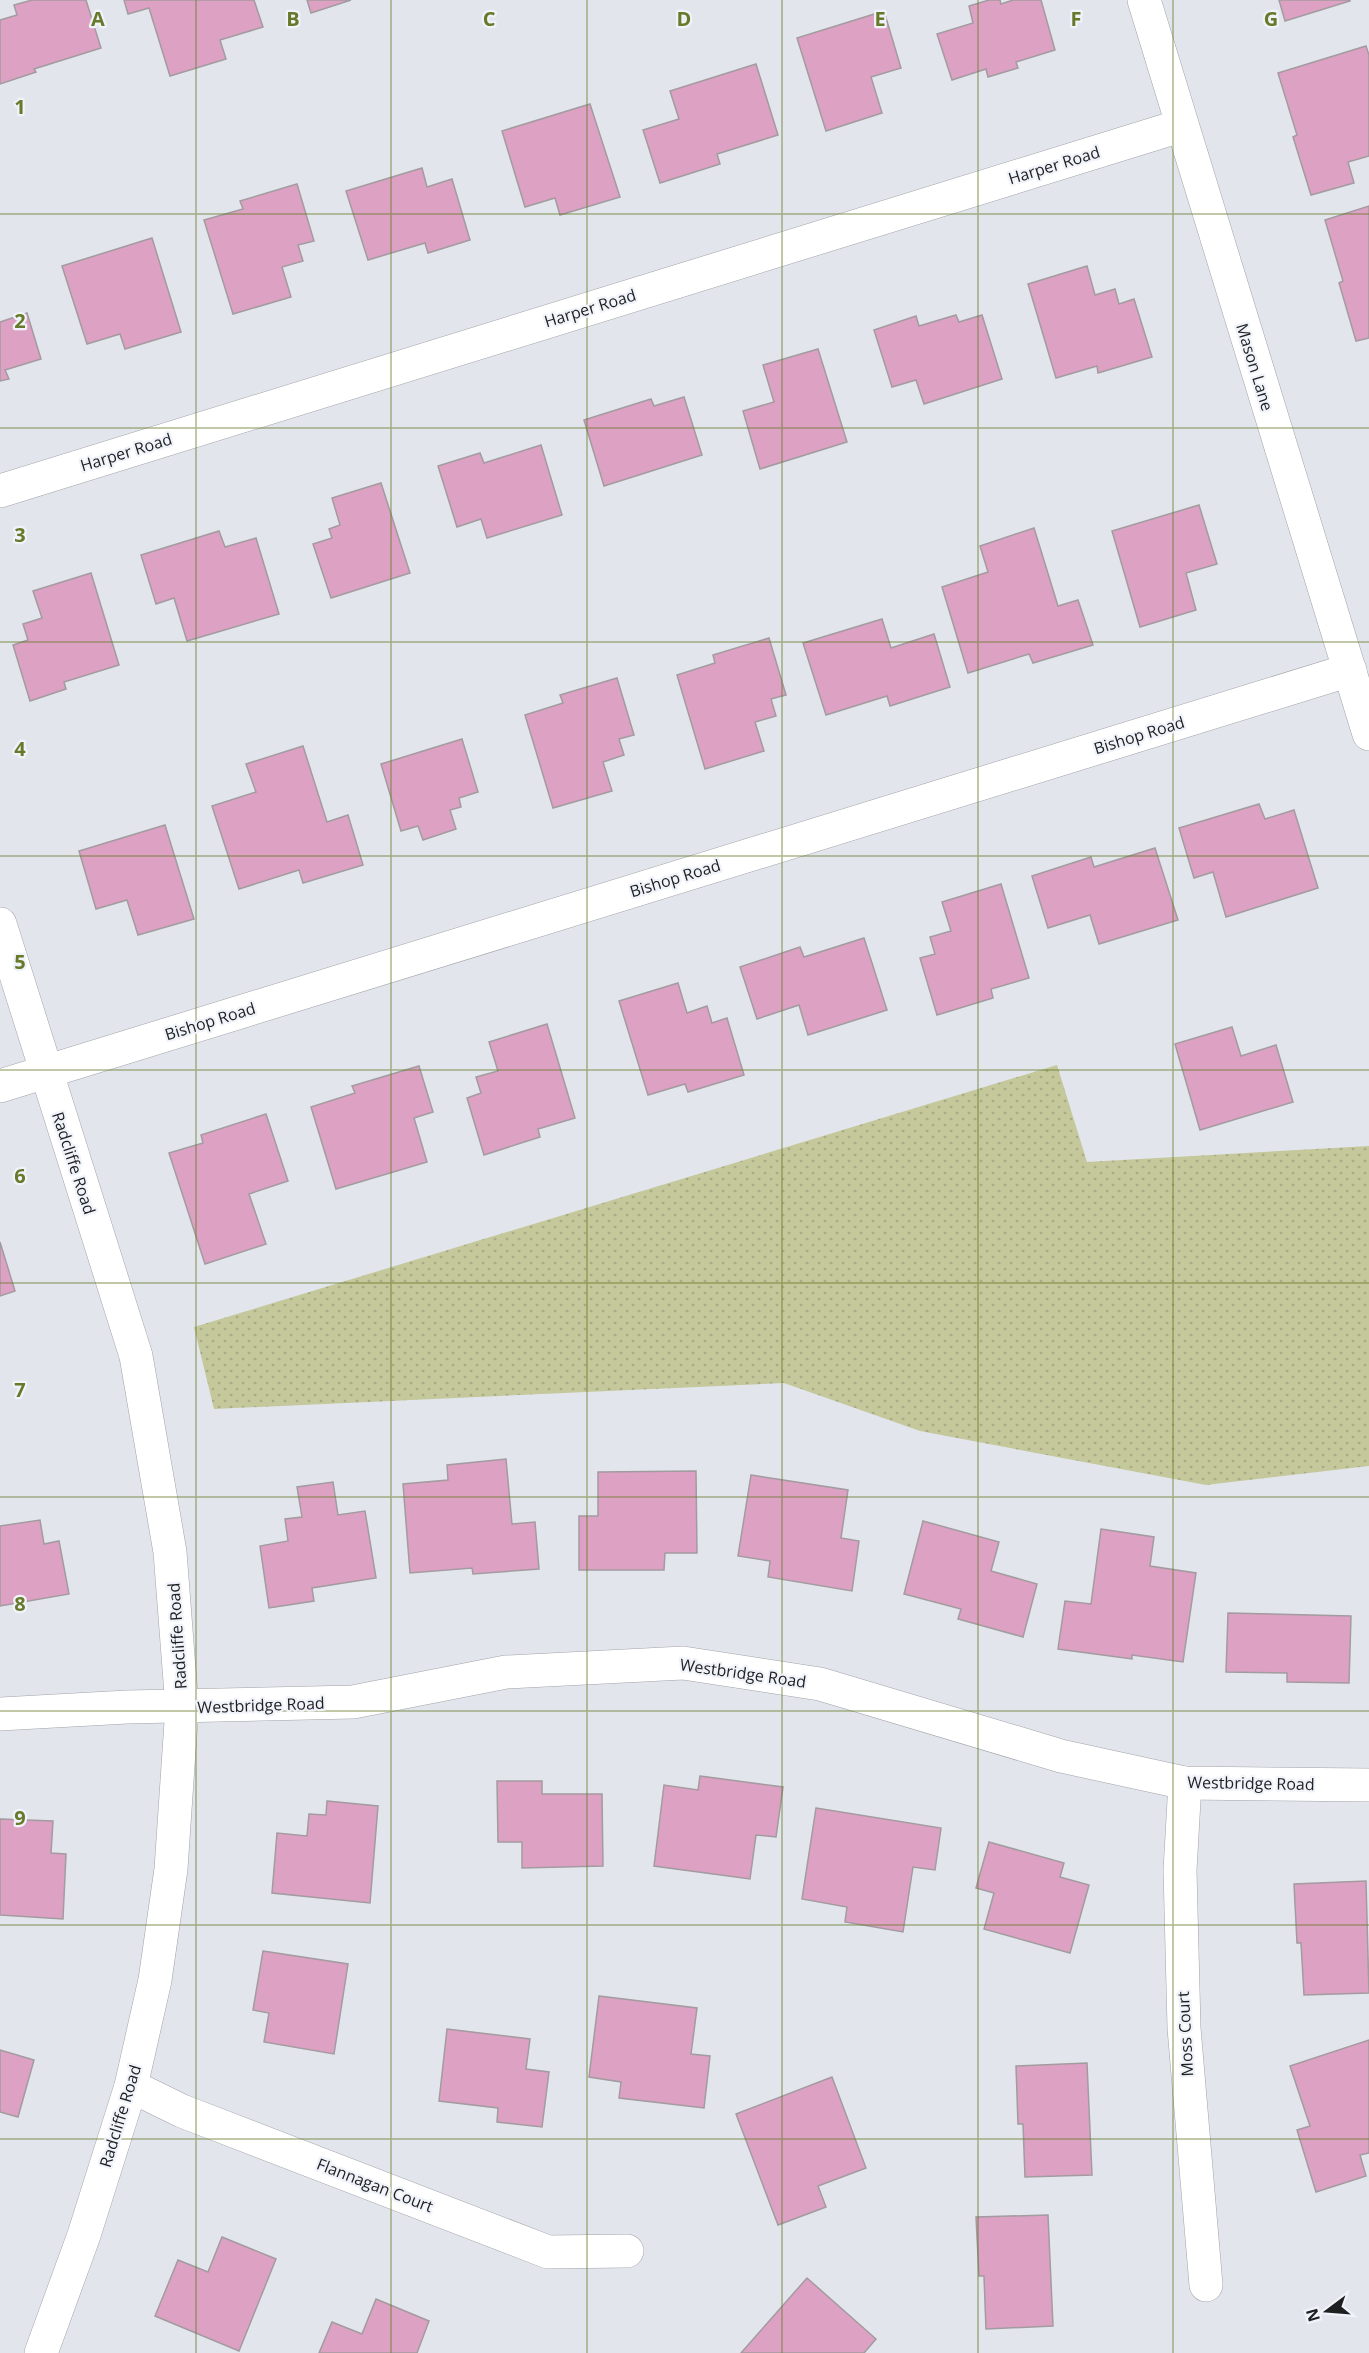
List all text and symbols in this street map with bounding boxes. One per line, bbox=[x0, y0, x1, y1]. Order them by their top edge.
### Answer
text: A bbox=[91, 5, 105, 32]
text: B bbox=[286, 5, 300, 32]
text: C bbox=[483, 5, 496, 32]
text: D bbox=[677, 5, 691, 32]
text: E bbox=[874, 5, 886, 32]
text: F bbox=[1071, 5, 1081, 32]
text: G bbox=[1264, 5, 1278, 32]
text: 1 bbox=[14, 93, 26, 120]
street label: Harper Road bbox=[1005, 141, 1103, 189]
street label: Harper Road bbox=[541, 284, 639, 332]
text: 2 bbox=[14, 307, 26, 334]
street label: Mason Lane bbox=[1231, 320, 1279, 414]
street label: Harper Road bbox=[77, 428, 175, 476]
text: 3 bbox=[14, 521, 26, 548]
street label: Bishop Road bbox=[1091, 711, 1187, 759]
text: 4 bbox=[14, 735, 26, 762]
street label: Bishop Road bbox=[627, 854, 723, 902]
text: 5 bbox=[14, 948, 26, 975]
street label: Bishop Road bbox=[162, 997, 258, 1045]
street label: Radcliffe Road bbox=[47, 1109, 101, 1217]
text: 6 bbox=[14, 1162, 26, 1189]
text: 7 bbox=[14, 1376, 26, 1403]
street label: Radcliffe Road bbox=[162, 1582, 192, 1690]
text: 8 bbox=[14, 1590, 26, 1617]
street label: Westbridge Road bbox=[678, 1653, 808, 1693]
street label: Westbridge Road bbox=[197, 1692, 325, 1718]
street label: Westbridge Road bbox=[1187, 1771, 1315, 1795]
text: 9 bbox=[14, 1804, 26, 1831]
street label: Moss Court bbox=[1172, 1991, 1198, 2077]
street label: Radcliffe Road bbox=[94, 2062, 146, 2170]
street label: Flannagan Court bbox=[314, 2153, 437, 2217]
north arrow bbox=[1297, 2281, 1357, 2341]
text: N bbox=[1300, 2306, 1325, 2324]

